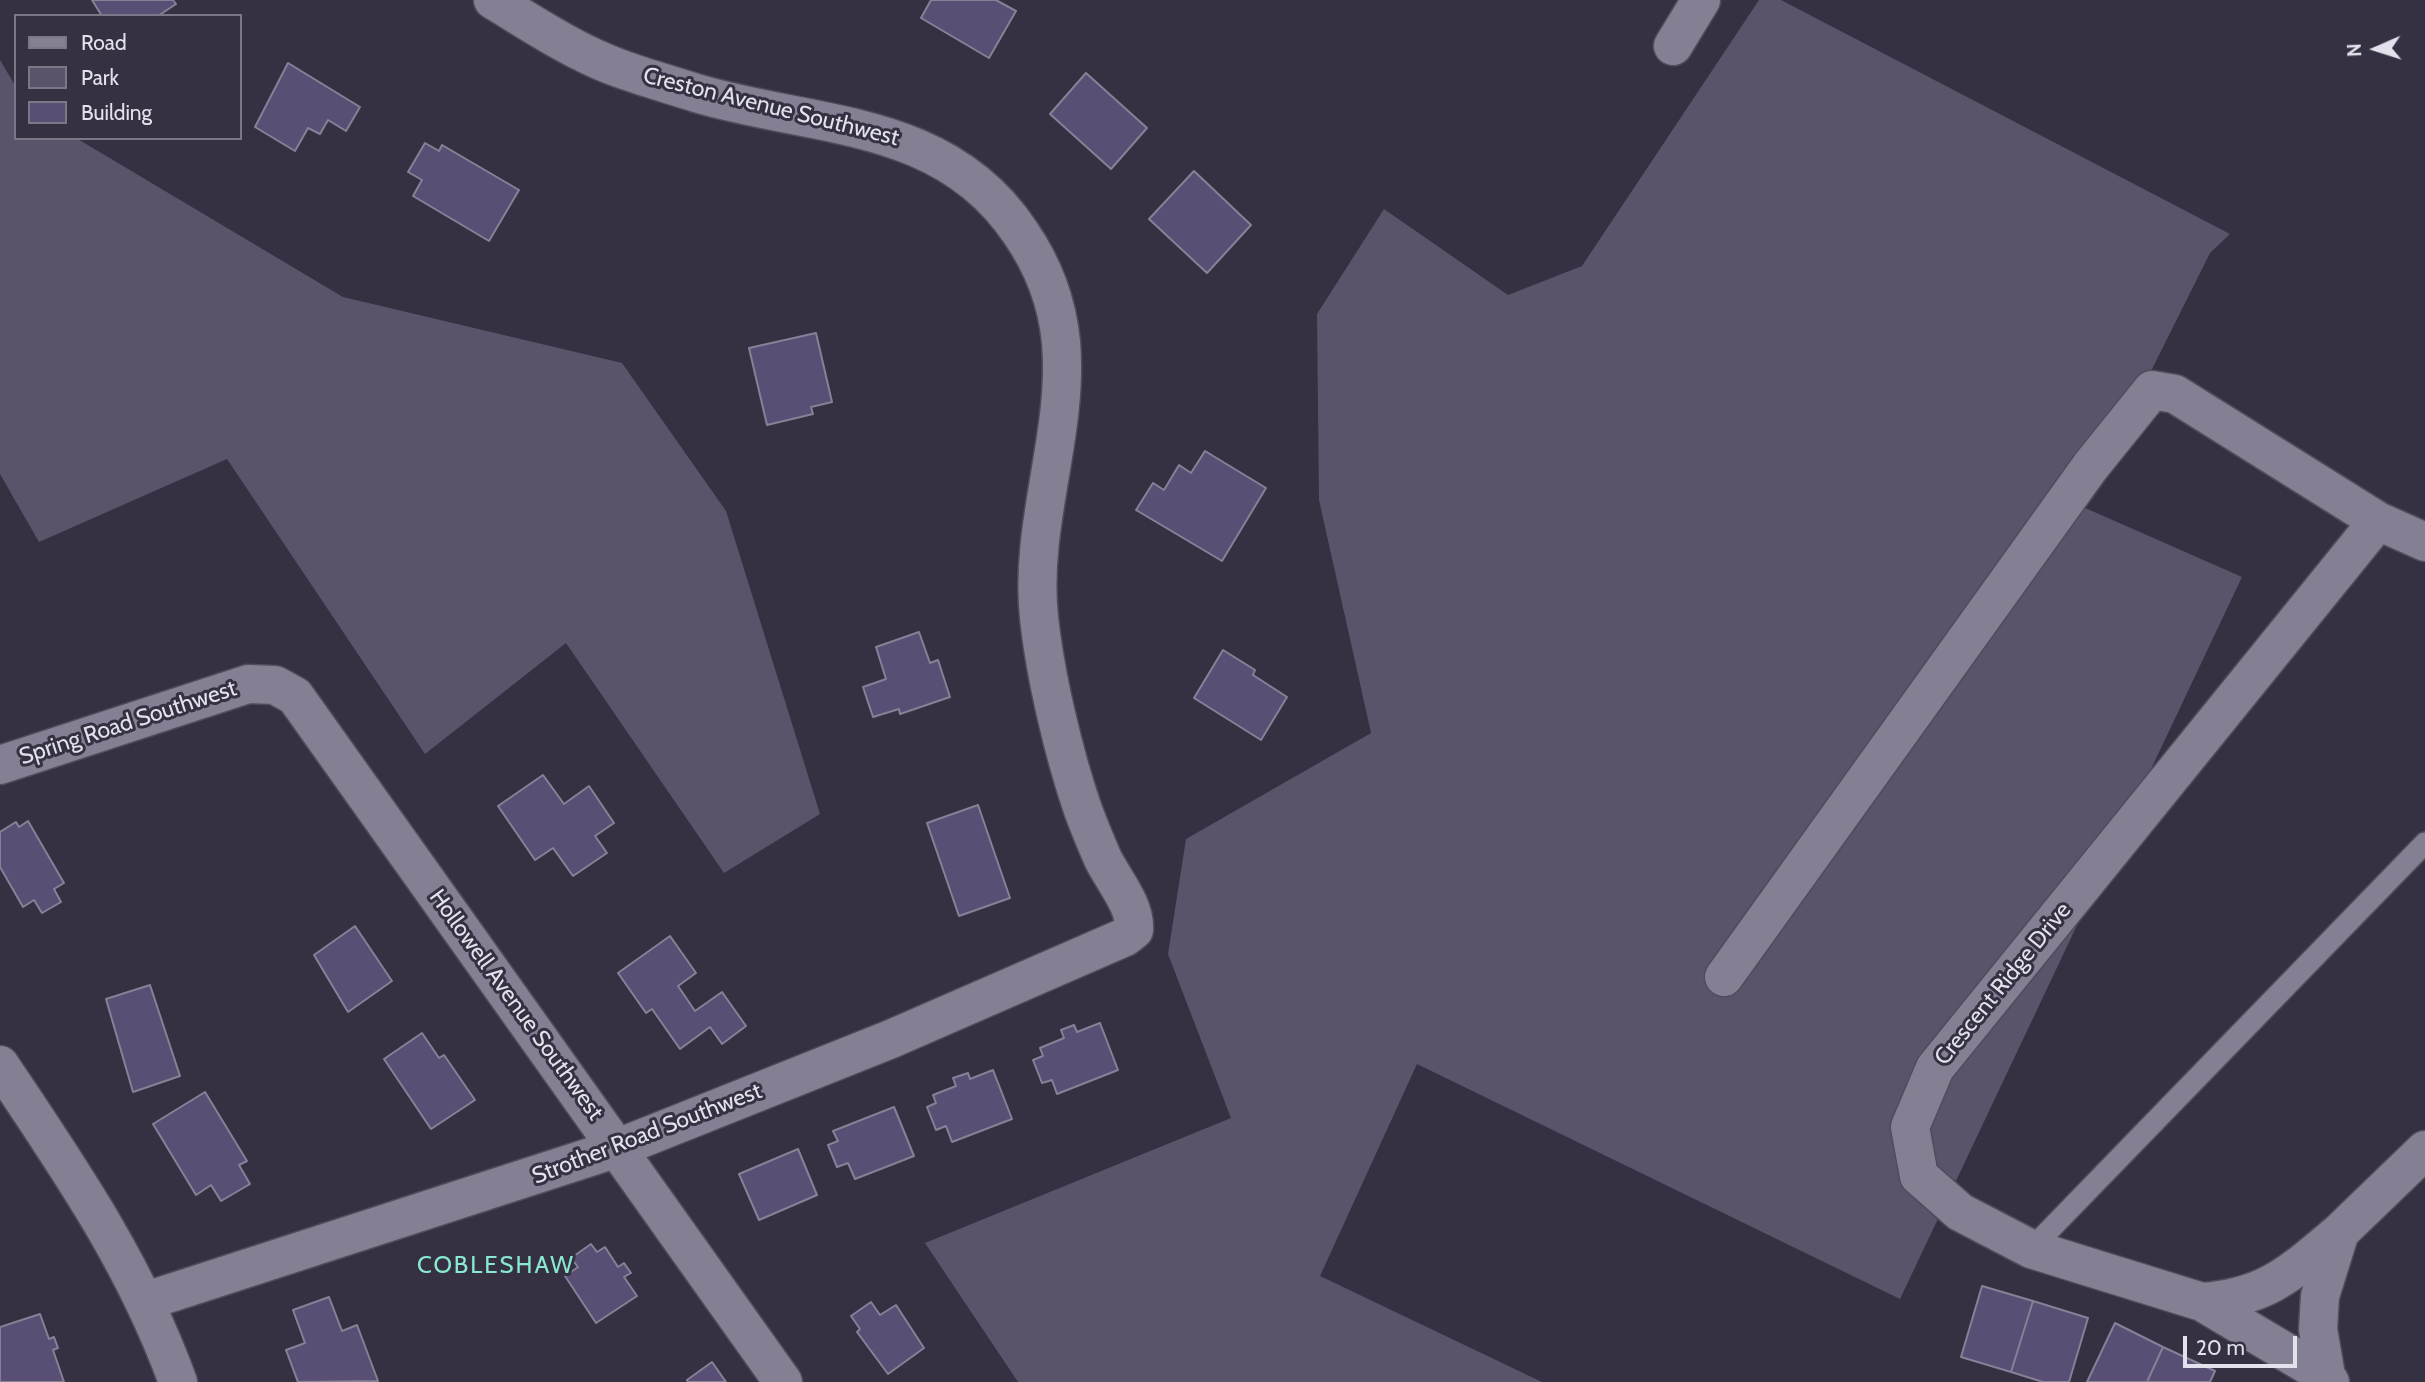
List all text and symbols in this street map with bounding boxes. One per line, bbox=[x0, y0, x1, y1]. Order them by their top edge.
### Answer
legend bbox=[14, 14, 242, 140]
north arrow bbox=[2341, 14, 2411, 84]
text: Road bbox=[81, 30, 127, 55]
text: N bbox=[2343, 43, 2366, 57]
street label: Creston Avenue Southwest bbox=[640, 62, 902, 152]
text: Park bbox=[81, 65, 119, 90]
text: Building bbox=[81, 100, 152, 125]
street label: Spring Road Southwest bbox=[16, 675, 240, 771]
street label: Hollowell Avenue Southwest bbox=[423, 884, 609, 1126]
street label: Crescent Ridge Drive bbox=[1929, 897, 2077, 1071]
street label: Strother Road Southwest bbox=[528, 1077, 766, 1191]
district label: COBLESHAW bbox=[418, 1252, 574, 1280]
scale bar bbox=[2187, 1322, 2301, 1366]
text: 20 m bbox=[2196, 1335, 2245, 1360]

